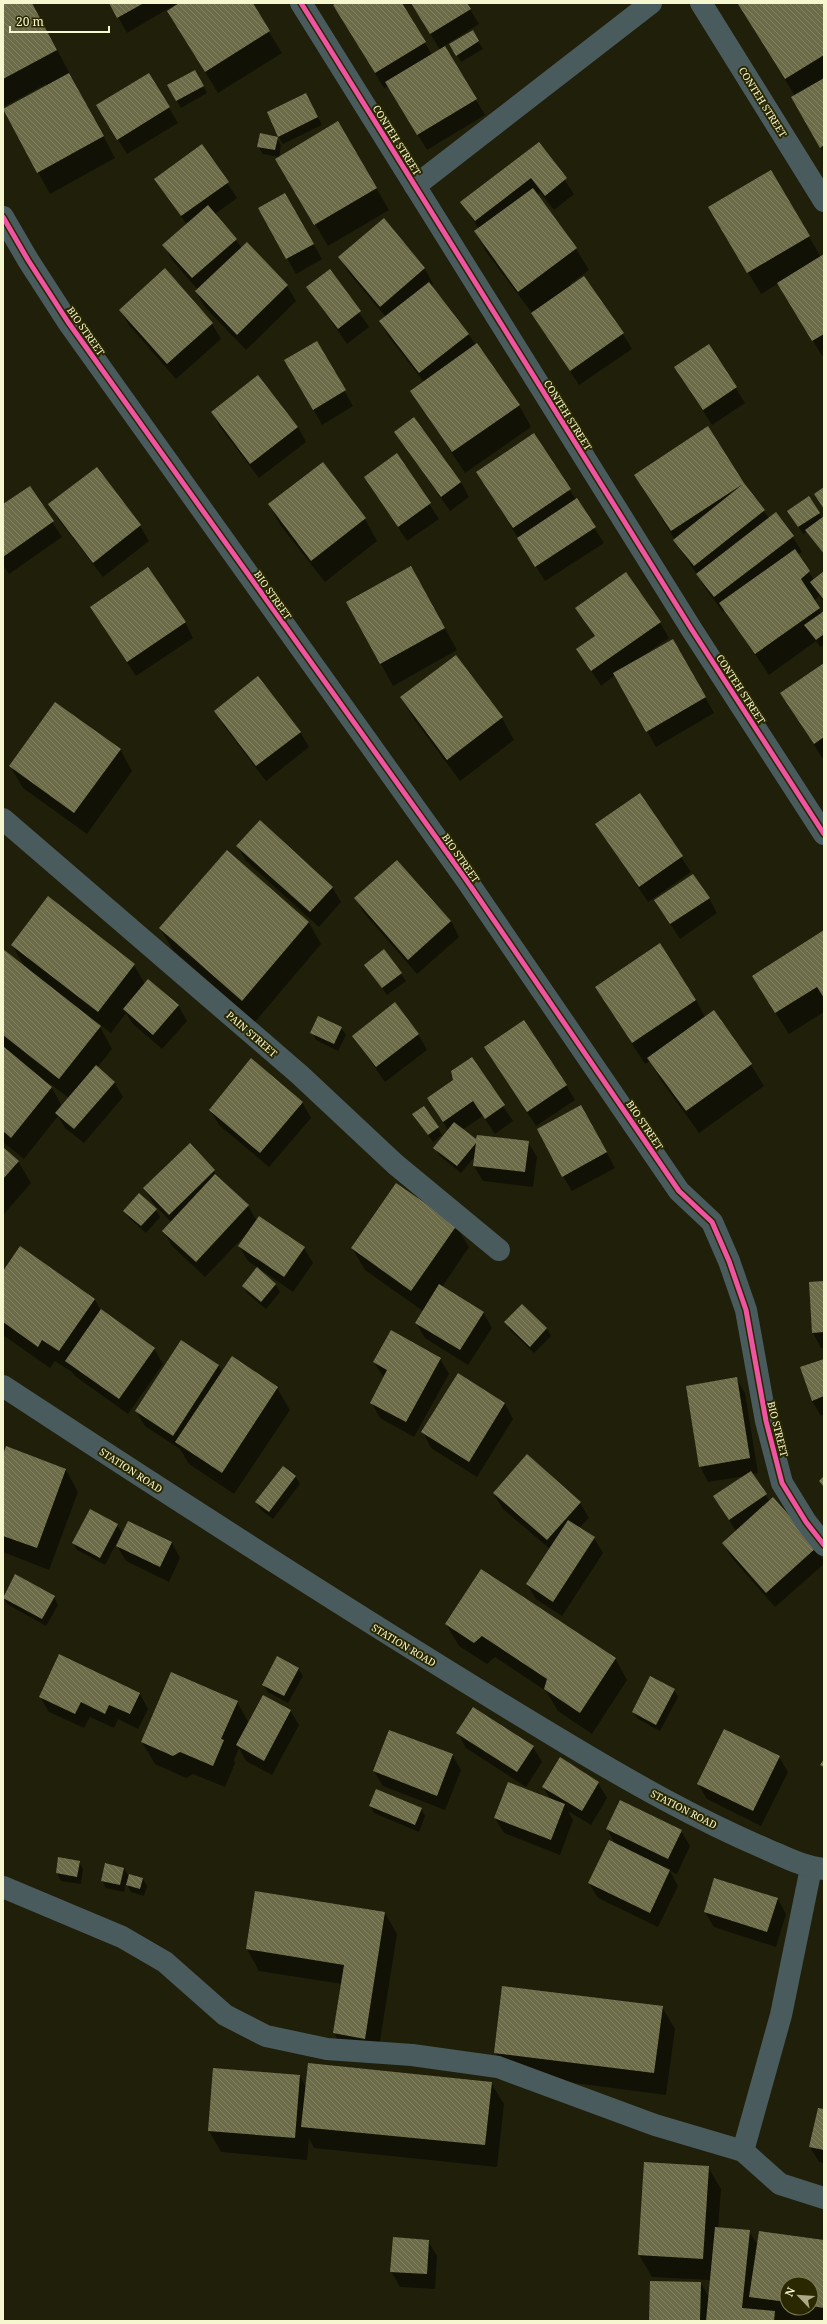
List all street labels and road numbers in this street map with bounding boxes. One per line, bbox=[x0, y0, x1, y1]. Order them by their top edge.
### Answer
street label: CONTEH STREET bbox=[736, 64, 790, 140]
street label: CONTEH STREET bbox=[370, 102, 424, 178]
street label: BIO STREET bbox=[64, 304, 108, 358]
street label: CONTEH STREET bbox=[541, 377, 595, 453]
street label: BIO STREET bbox=[251, 568, 295, 622]
street label: CONTEH STREET bbox=[713, 651, 769, 727]
street label: BIO STREET bbox=[439, 831, 483, 885]
street label: PAIN STREET bbox=[224, 1008, 280, 1060]
street label: BIO STREET bbox=[623, 1098, 667, 1152]
street label: BIO STREET bbox=[764, 1400, 792, 1458]
street label: STATION ROAD bbox=[97, 1444, 165, 1496]
street label: STATION ROAD bbox=[369, 1620, 439, 1670]
street label: STATION ROAD bbox=[648, 1786, 720, 1832]

